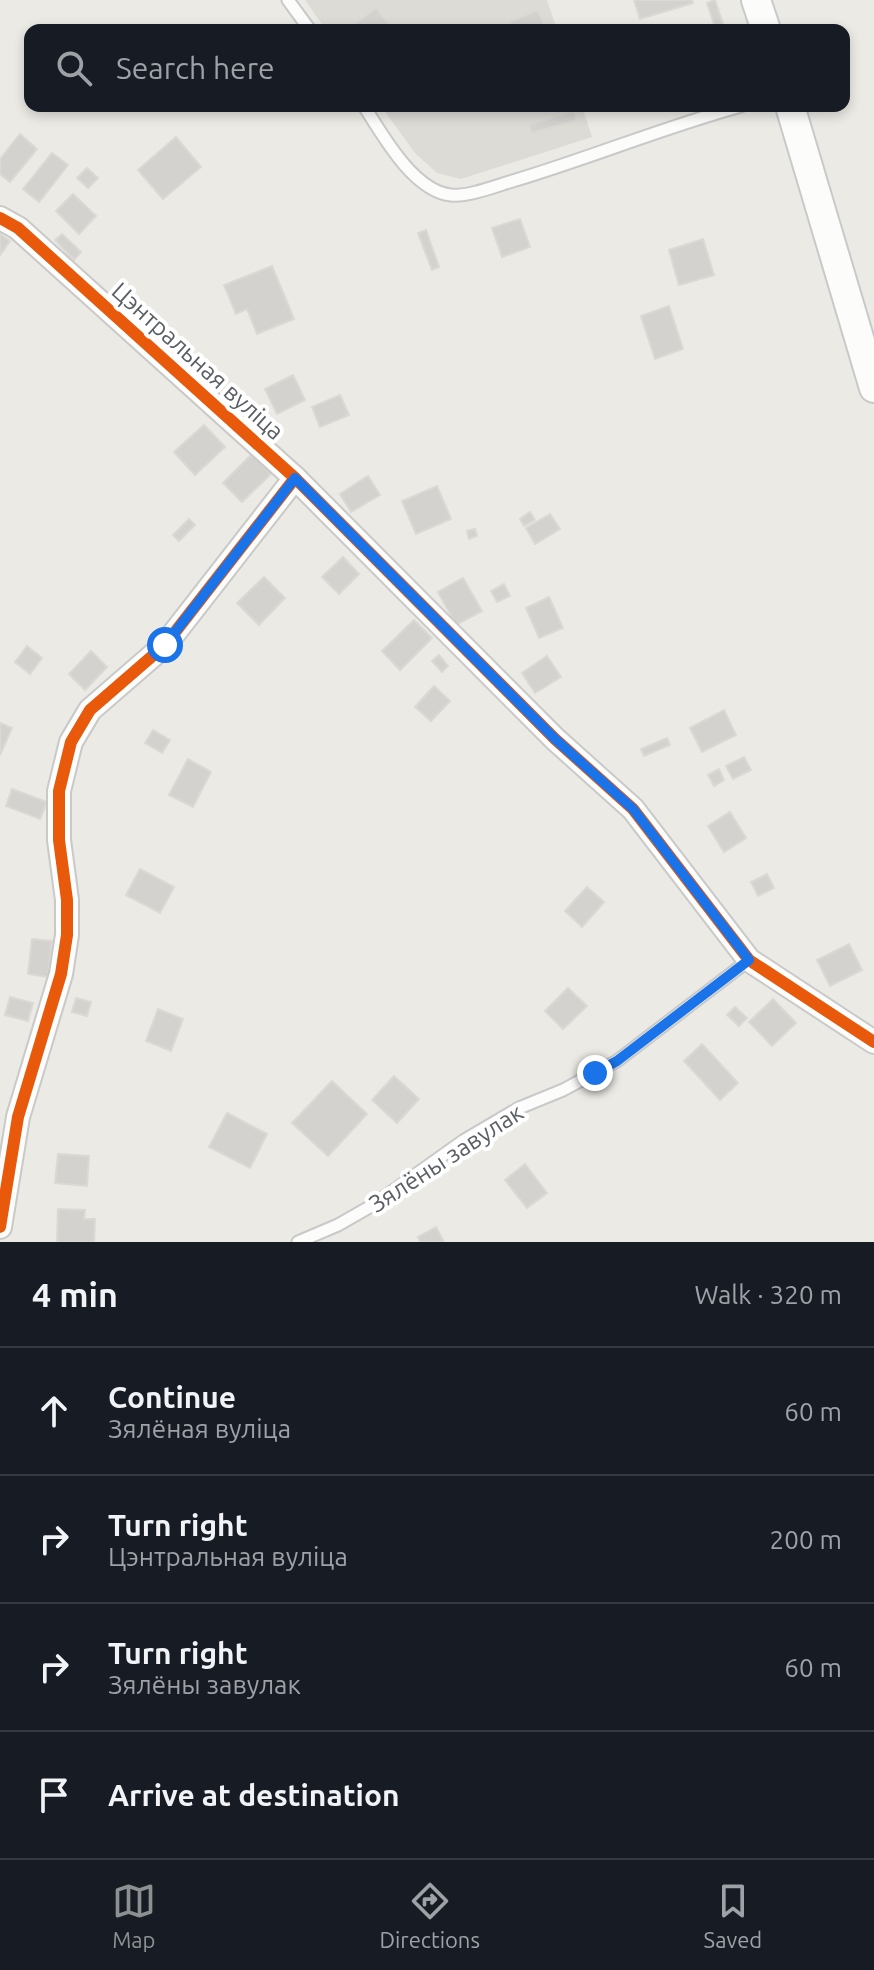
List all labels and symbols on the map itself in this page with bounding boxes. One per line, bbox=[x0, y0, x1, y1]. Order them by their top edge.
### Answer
street label: Цэнтральная вуліца bbox=[107, 277, 289, 445]
route start bbox=[147, 627, 183, 663]
route end bbox=[577, 1055, 613, 1091]
street label: Зялёны завулак bbox=[364, 1098, 528, 1218]

